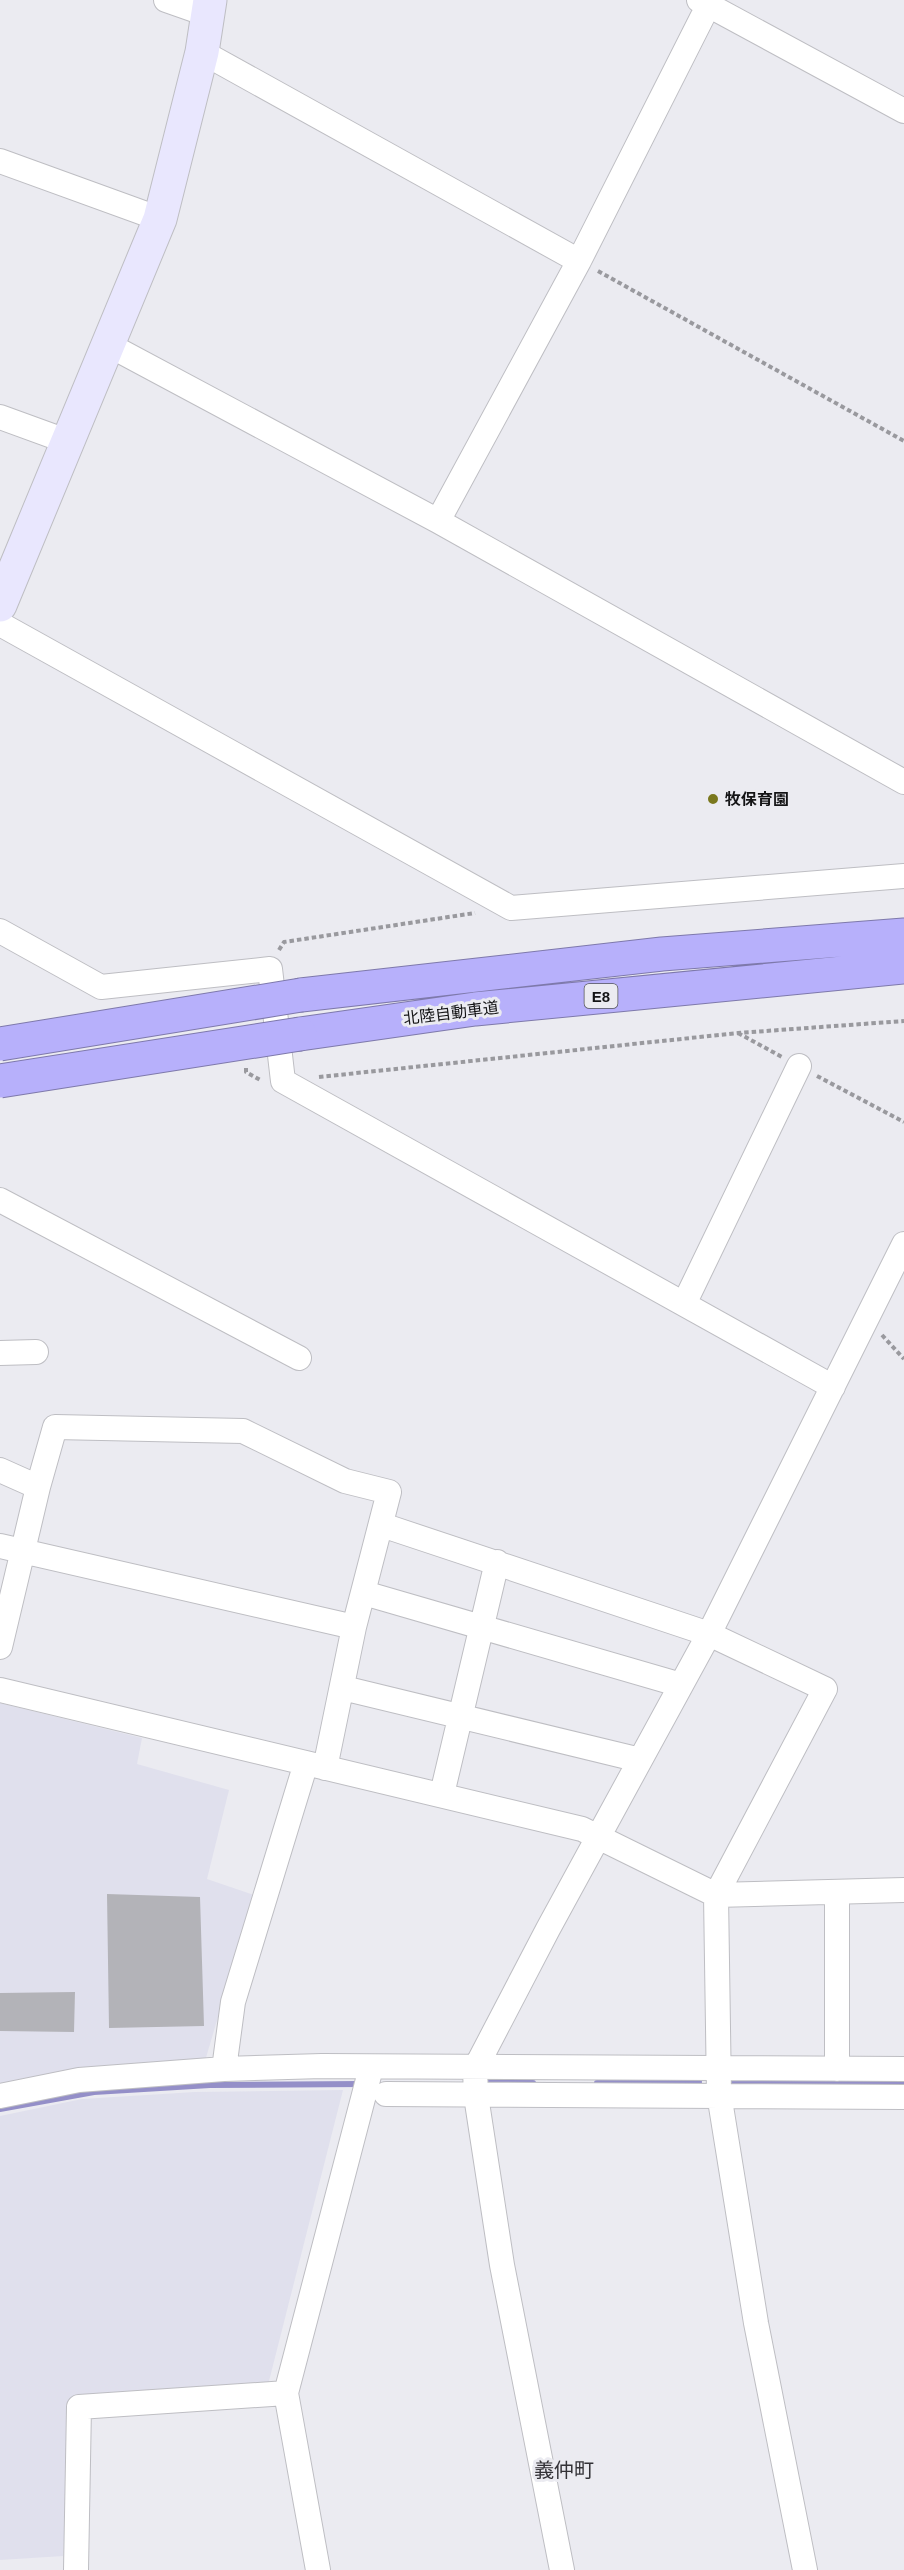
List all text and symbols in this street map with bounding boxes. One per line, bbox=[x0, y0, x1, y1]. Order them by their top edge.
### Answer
place label: 牧保育園 bbox=[725, 791, 789, 808]
marker: 牧保育園 bbox=[706, 792, 720, 806]
road number: E8 bbox=[584, 984, 618, 1008]
street label: 北陸自動車道 bbox=[402, 999, 500, 1027]
district label: 義仲町 bbox=[534, 2459, 594, 2481]

